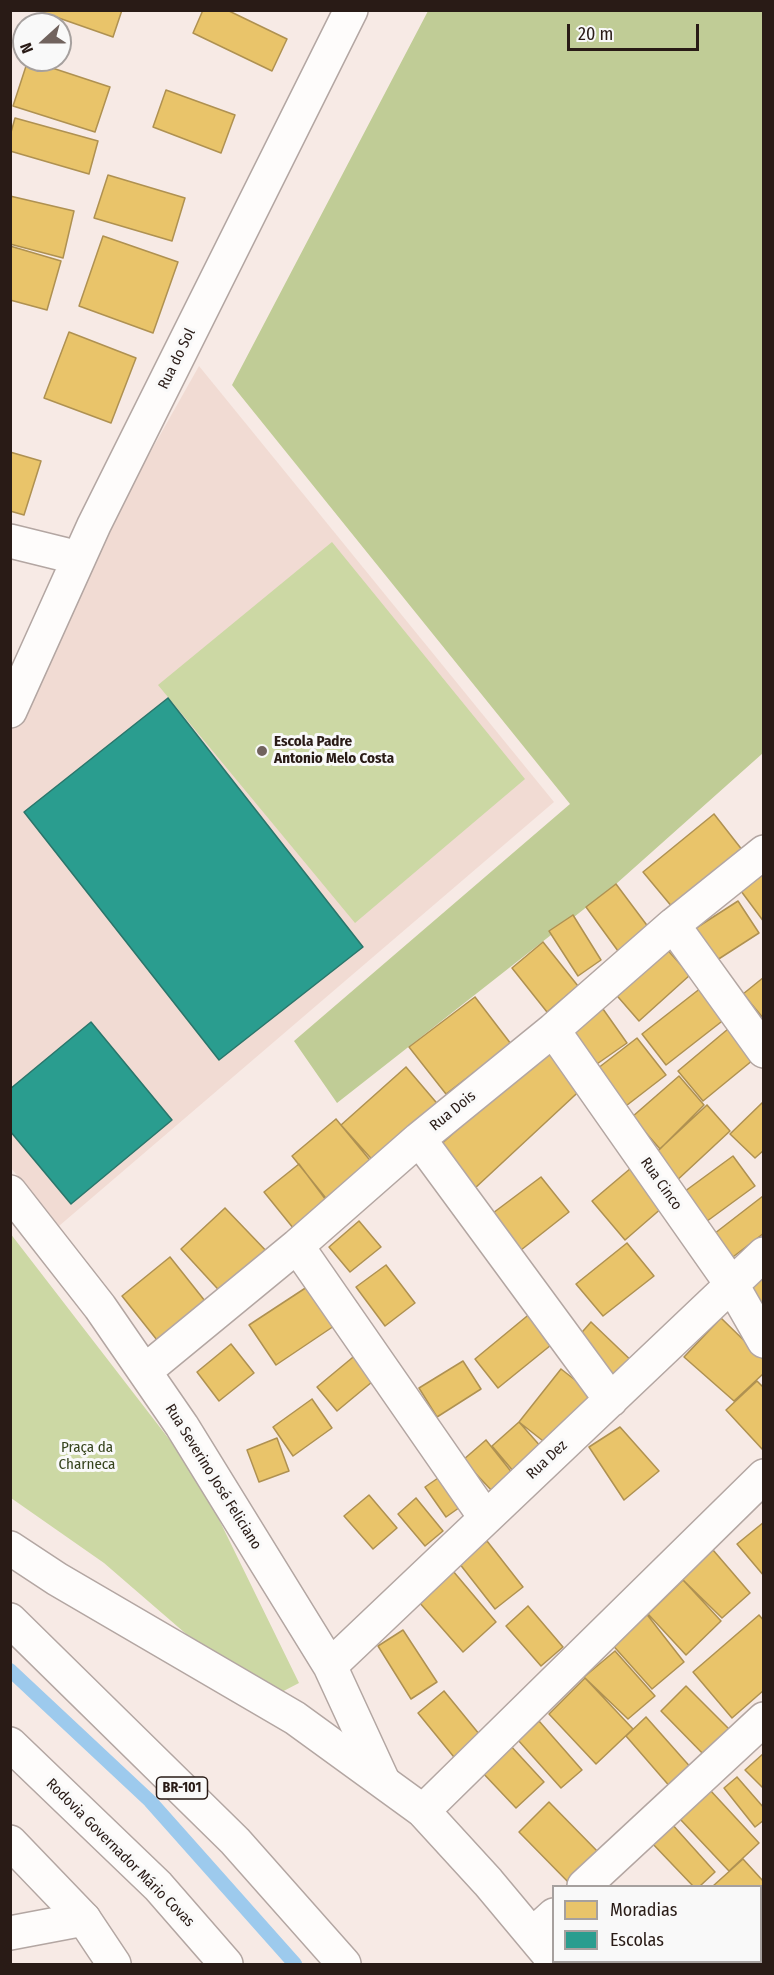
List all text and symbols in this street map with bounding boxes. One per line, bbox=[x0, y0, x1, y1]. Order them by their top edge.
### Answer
north arrow bbox=[12, 12, 72, 72]
scale bar bbox=[570, 12, 702, 50]
text: 20 m bbox=[578, 23, 613, 45]
text: N bbox=[16, 40, 37, 56]
street label: Rua do Sol bbox=[155, 326, 199, 392]
place label: Escola Padre Antonio Melo Costa bbox=[274, 733, 394, 768]
marker: Escola Padre Antonio Melo Costa bbox=[255, 744, 269, 758]
street label: Rua Dois bbox=[426, 1087, 480, 1135]
street label: Rua Cinco bbox=[636, 1154, 686, 1214]
street label: Rua Severino José Feliciano bbox=[161, 1401, 265, 1553]
street label: Rua Dez bbox=[523, 1437, 571, 1483]
park label: Praça da Charneca bbox=[59, 1439, 115, 1474]
street label: Rodovia Governador Mário Covas bbox=[42, 1775, 198, 1931]
road number: BR-101 bbox=[156, 1777, 207, 1799]
legend bbox=[552, 1885, 762, 1963]
text: Moradias bbox=[610, 1899, 677, 1921]
text: Escolas bbox=[610, 1929, 664, 1951]

